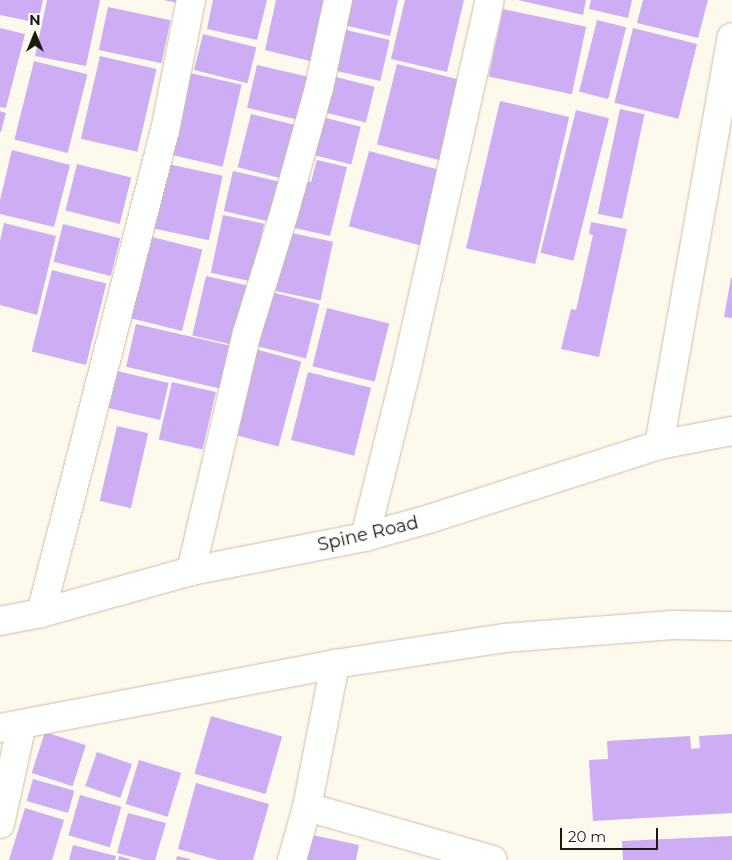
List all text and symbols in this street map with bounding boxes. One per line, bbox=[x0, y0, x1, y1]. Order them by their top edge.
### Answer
north arrow bbox=[10, 10, 60, 60]
text: N bbox=[29, 11, 41, 29]
street label: Spine Road bbox=[315, 512, 421, 556]
scale bar bbox=[562, 818, 660, 850]
text: 20 m bbox=[568, 827, 606, 846]

